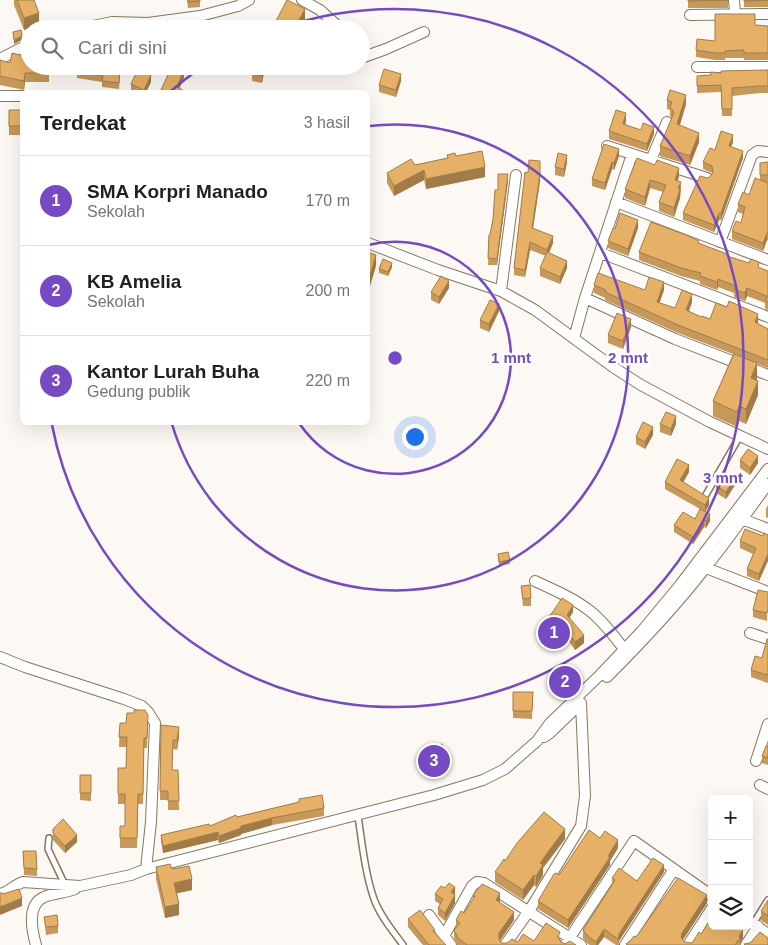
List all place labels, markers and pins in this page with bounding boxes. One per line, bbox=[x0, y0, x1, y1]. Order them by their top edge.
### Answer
centre of rings bbox=[386, 349, 404, 367]
pin: 1 bbox=[538, 614, 570, 652]
pin: 2 bbox=[549, 663, 581, 701]
pin: 3 bbox=[418, 742, 450, 780]

